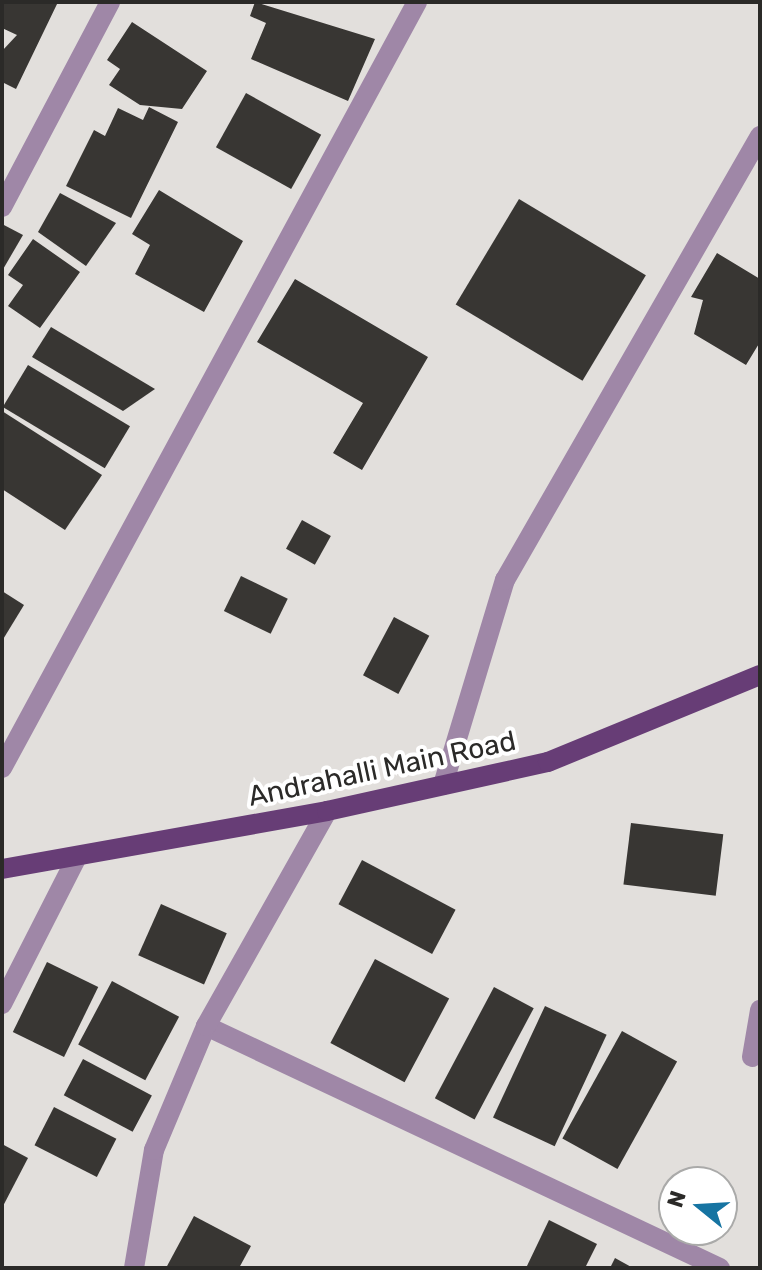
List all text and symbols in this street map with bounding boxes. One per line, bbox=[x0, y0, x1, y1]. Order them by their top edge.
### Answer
street label: Andrahalli Main Road bbox=[245, 724, 519, 814]
north arrow bbox=[658, 1166, 738, 1246]
text: N bbox=[661, 1187, 692, 1211]

